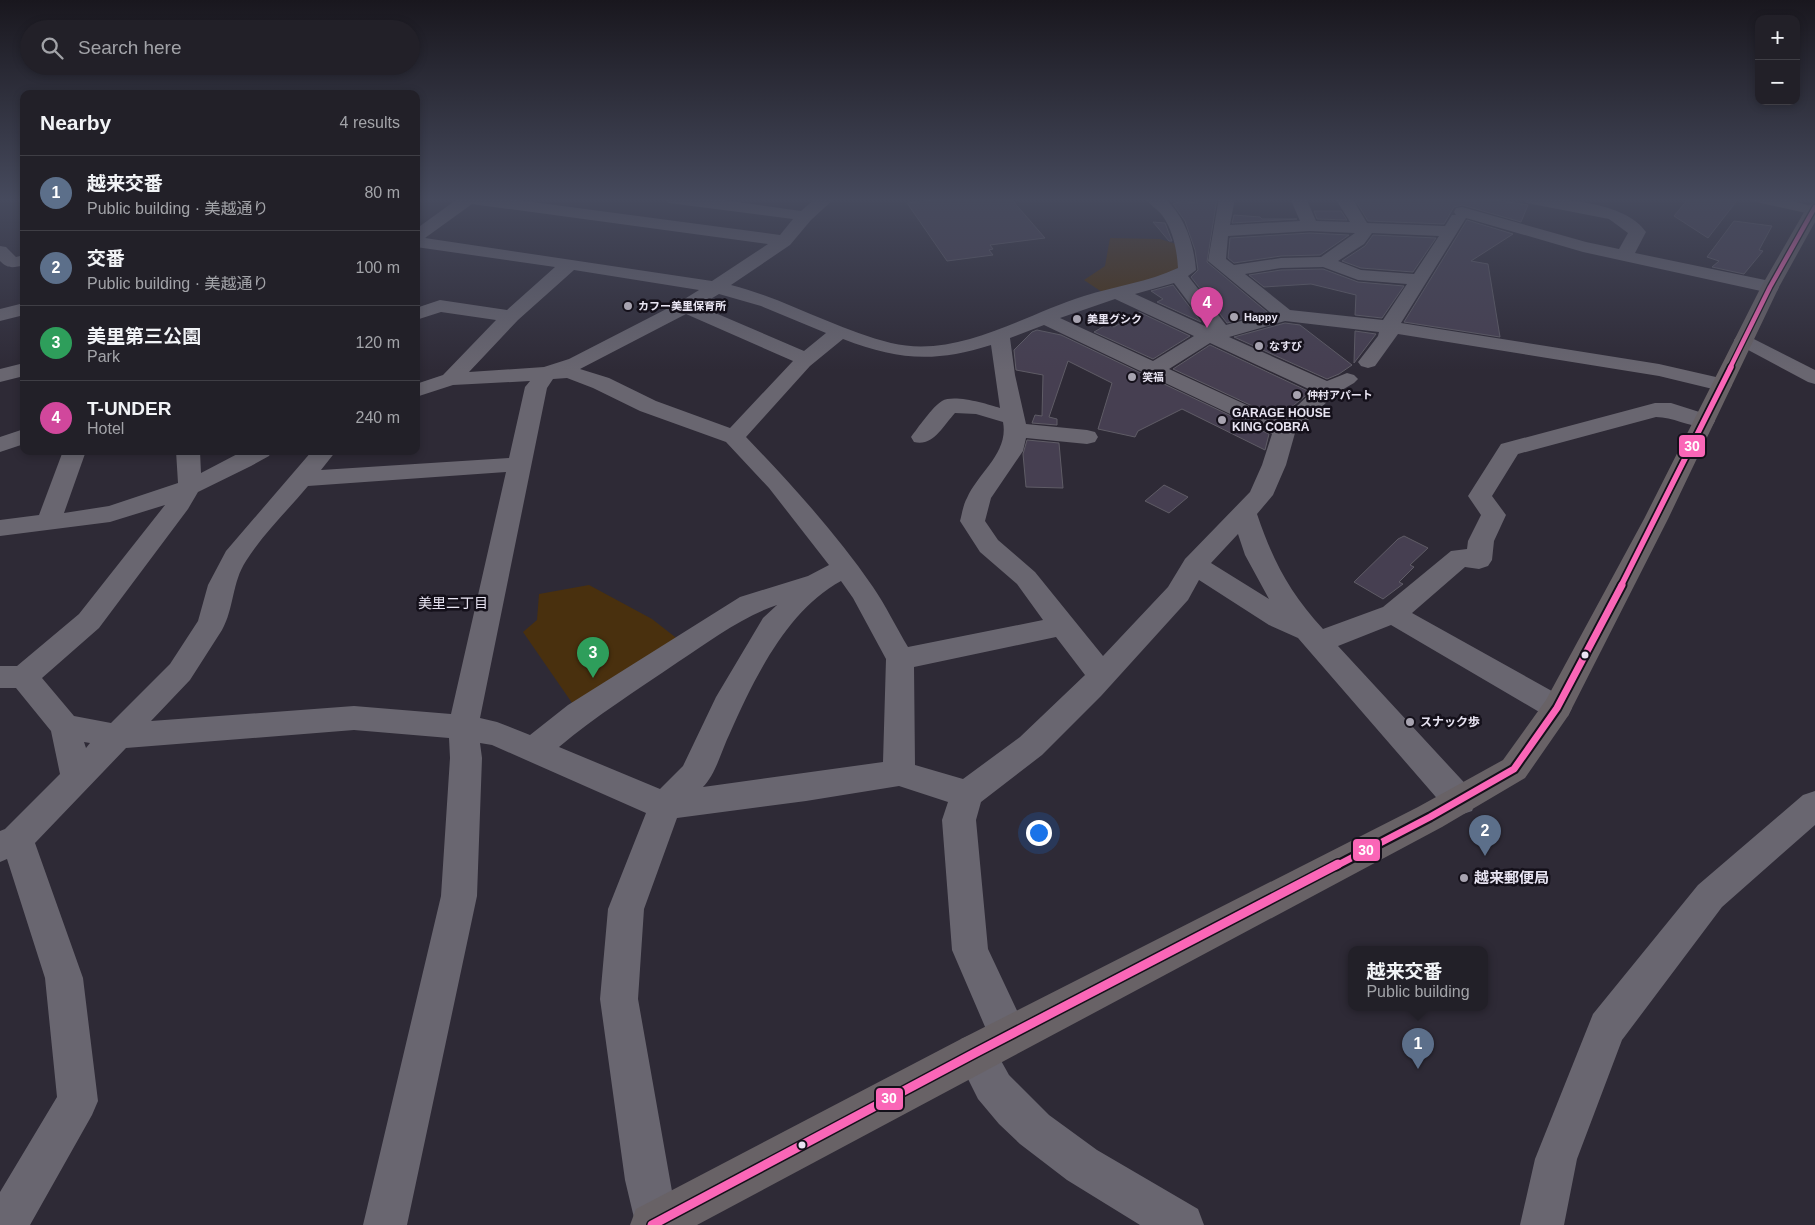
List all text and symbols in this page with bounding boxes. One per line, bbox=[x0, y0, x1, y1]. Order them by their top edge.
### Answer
map controls bbox=[1755, 15, 1800, 105]
button: + bbox=[1755, 15, 1800, 60]
search box bbox=[20, 20, 420, 75]
icon: search bbox=[38, 34, 66, 62]
text: Search here bbox=[78, 37, 182, 58]
button: − bbox=[1755, 60, 1800, 105]
text: Nearby bbox=[40, 111, 111, 134]
text: 4 results bbox=[340, 114, 400, 131]
text: 越来交番 bbox=[87, 173, 163, 194]
text: 1 bbox=[52, 184, 60, 201]
text: 80 m bbox=[364, 184, 400, 201]
text: Public building · 美越通り bbox=[87, 200, 268, 217]
text: 交番 bbox=[87, 248, 125, 269]
text: 2 bbox=[52, 259, 60, 276]
text: 100 m bbox=[356, 259, 400, 276]
text: Public building · 美越通り bbox=[87, 275, 268, 292]
pin: 4 bbox=[1191, 287, 1223, 328]
marker: カフー美里保育所 bbox=[622, 300, 634, 312]
place label: カフー美里保育所 bbox=[638, 300, 726, 312]
marker: Happy bbox=[1228, 311, 1240, 323]
place label: Happy bbox=[1244, 311, 1279, 323]
marker: 美里グシク bbox=[1071, 313, 1083, 325]
place label: 美里グシク bbox=[1087, 313, 1142, 325]
text: 美里第三公園 bbox=[87, 326, 201, 347]
text: 3 bbox=[52, 334, 60, 351]
text: 120 m bbox=[356, 334, 400, 351]
marker: なすび bbox=[1253, 340, 1265, 352]
place label: なすび bbox=[1269, 340, 1302, 352]
text: Park bbox=[87, 348, 120, 365]
marker: 笑福 bbox=[1126, 371, 1138, 383]
place label: 笑福 bbox=[1142, 371, 1164, 383]
marker: 仲村アパート bbox=[1291, 389, 1303, 401]
place label: 仲村アパート bbox=[1307, 389, 1373, 401]
text: T-UNDER bbox=[87, 398, 171, 419]
place label: GARAGE HOUSE KING COBRA bbox=[1232, 406, 1331, 434]
text: 4 bbox=[52, 409, 60, 426]
text: 240 m bbox=[356, 409, 400, 426]
marker: GARAGE HOUSE KING COBRA bbox=[1216, 414, 1228, 426]
text: Hotel bbox=[87, 420, 124, 437]
line badge: 30 bbox=[1678, 434, 1706, 458]
text: 30 bbox=[1684, 438, 1700, 454]
district label: 美里二丁目 bbox=[418, 595, 488, 611]
pin: 3 bbox=[577, 637, 609, 678]
unlabelled marker bbox=[1580, 650, 1590, 660]
place label: スナック歩 bbox=[1420, 715, 1480, 729]
marker: スナック歩 bbox=[1404, 716, 1416, 728]
pin: 2 bbox=[1469, 815, 1501, 856]
your location bbox=[1026, 820, 1052, 846]
line badge: 30 bbox=[1352, 838, 1381, 862]
text: 30 bbox=[1358, 842, 1374, 858]
place label: 越来郵便局 bbox=[1474, 869, 1549, 886]
marker: 越来郵便局 bbox=[1458, 872, 1470, 884]
popup bbox=[1348, 946, 1488, 1011]
text: 越来交番 bbox=[1366, 961, 1442, 982]
text: Public building bbox=[1366, 983, 1470, 1000]
pin: 1 bbox=[1402, 1028, 1434, 1069]
line badge: 30 bbox=[875, 1087, 904, 1111]
text: 30 bbox=[881, 1090, 897, 1106]
unlabelled marker bbox=[797, 1140, 807, 1150]

